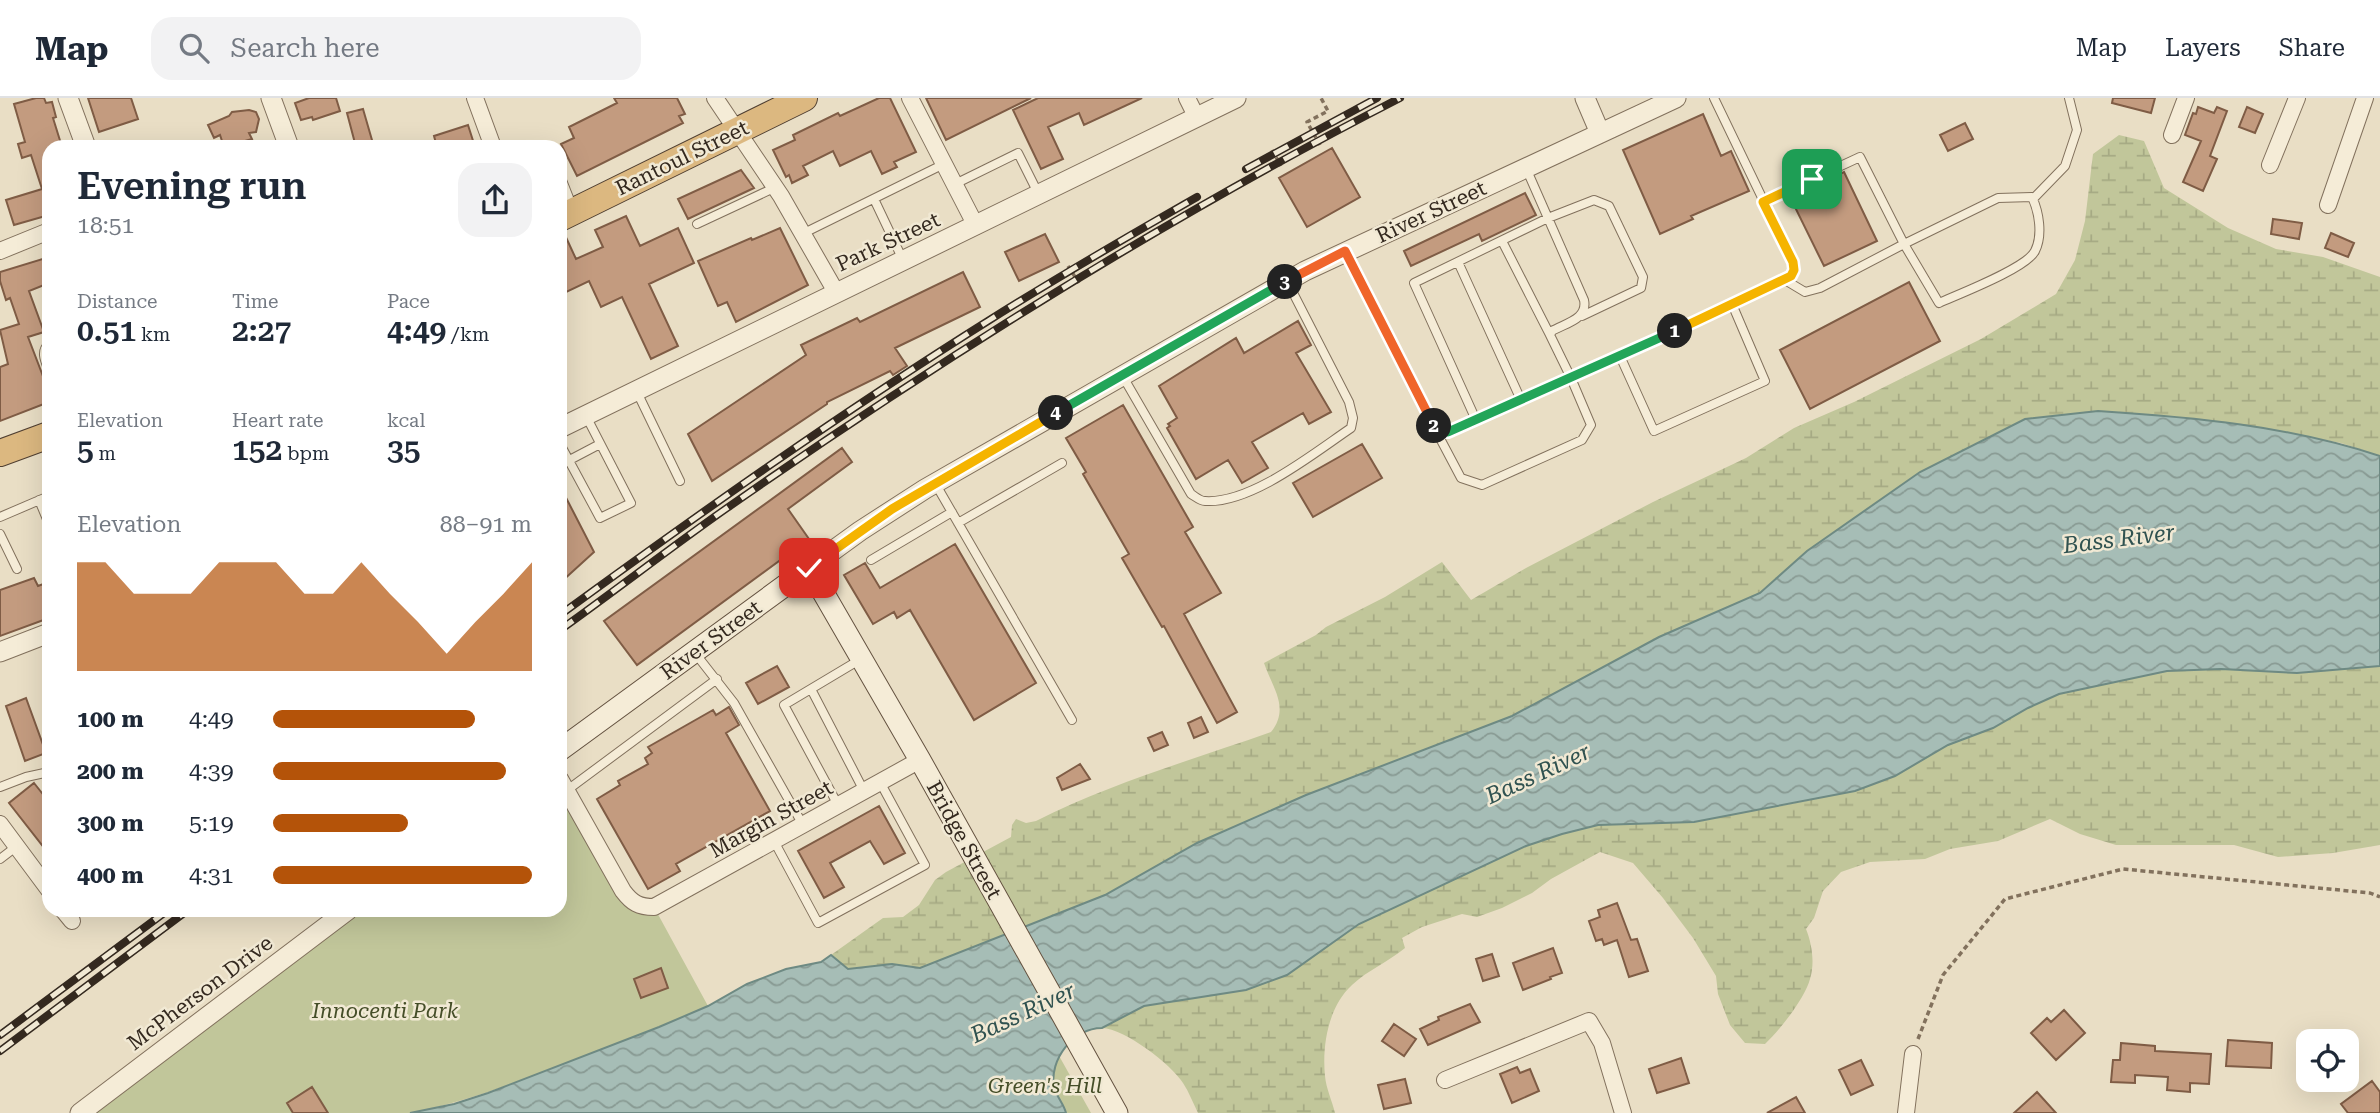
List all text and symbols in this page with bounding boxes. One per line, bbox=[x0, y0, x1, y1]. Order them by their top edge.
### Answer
search box bbox=[151, 17, 641, 80]
text: Map bbox=[35, 29, 109, 68]
icon: search bbox=[175, 29, 213, 67]
text: Search here bbox=[231, 33, 380, 63]
text: Map bbox=[2076, 34, 2127, 62]
text: Layers bbox=[2165, 34, 2241, 62]
text: Share bbox=[2279, 34, 2345, 62]
street label: Rantoul Street bbox=[612, 115, 753, 201]
pin bbox=[1782, 149, 1842, 209]
icon: arrive bbox=[1793, 160, 1831, 198]
button: share bbox=[458, 163, 532, 237]
text: Evening run bbox=[77, 164, 306, 208]
street label: River Street bbox=[1372, 176, 1490, 248]
street label: Park Street bbox=[832, 207, 944, 277]
text: 18:51 bbox=[77, 212, 134, 239]
pin: 3 bbox=[1268, 264, 1302, 300]
text: 3 bbox=[1279, 270, 1290, 293]
text: Distance bbox=[77, 290, 157, 313]
text: Time bbox=[232, 290, 279, 313]
text: Pace bbox=[387, 290, 430, 313]
text: 0.51 bbox=[77, 313, 136, 348]
text: 2:27 bbox=[232, 313, 291, 348]
text: 4:49 bbox=[387, 313, 446, 348]
pin: 1 bbox=[1658, 314, 1692, 348]
text: 1 bbox=[1669, 319, 1680, 342]
text: km bbox=[136, 323, 170, 346]
text: /km bbox=[446, 323, 489, 346]
pin: 4 bbox=[1038, 396, 1074, 430]
text: 4 bbox=[1050, 401, 1061, 424]
pin: 2 bbox=[1416, 408, 1452, 444]
text: Elevation bbox=[77, 409, 163, 432]
text: Heart rate bbox=[232, 409, 323, 432]
text: kcal bbox=[387, 409, 425, 432]
text: 2 bbox=[1428, 414, 1439, 437]
text: 5 bbox=[77, 432, 94, 467]
text: 152 bbox=[232, 432, 282, 467]
text: 35 bbox=[387, 432, 421, 467]
text: m bbox=[94, 442, 116, 465]
text: bpm bbox=[282, 442, 329, 465]
text: Elevation bbox=[77, 511, 181, 538]
text: 88–91 m bbox=[440, 511, 532, 538]
water label: Bass River bbox=[2060, 519, 2177, 559]
pin bbox=[779, 538, 839, 598]
icon: check bbox=[790, 549, 828, 587]
street label: River Street bbox=[656, 595, 766, 685]
text: 100 m bbox=[77, 706, 144, 733]
text: 4:49 bbox=[189, 706, 234, 733]
water label: Bass River bbox=[1480, 738, 1595, 810]
text: 200 m bbox=[77, 758, 144, 785]
text: 4:39 bbox=[189, 758, 234, 785]
street label: Margin Street bbox=[705, 775, 837, 863]
street label: Bridge Street bbox=[922, 777, 1006, 903]
text: 300 m bbox=[77, 810, 144, 837]
text: 5:19 bbox=[189, 810, 234, 837]
text: 400 m bbox=[77, 862, 144, 889]
text: 4:31 bbox=[189, 862, 234, 889]
street label: McPherson Drive bbox=[123, 931, 277, 1055]
water label: Bass River bbox=[965, 977, 1080, 1049]
park label: Innocenti Park bbox=[311, 999, 459, 1023]
map controls bbox=[2296, 1029, 2359, 1092]
button: locate bbox=[2296, 1029, 2359, 1092]
park label: Green's Hill bbox=[988, 1074, 1102, 1098]

